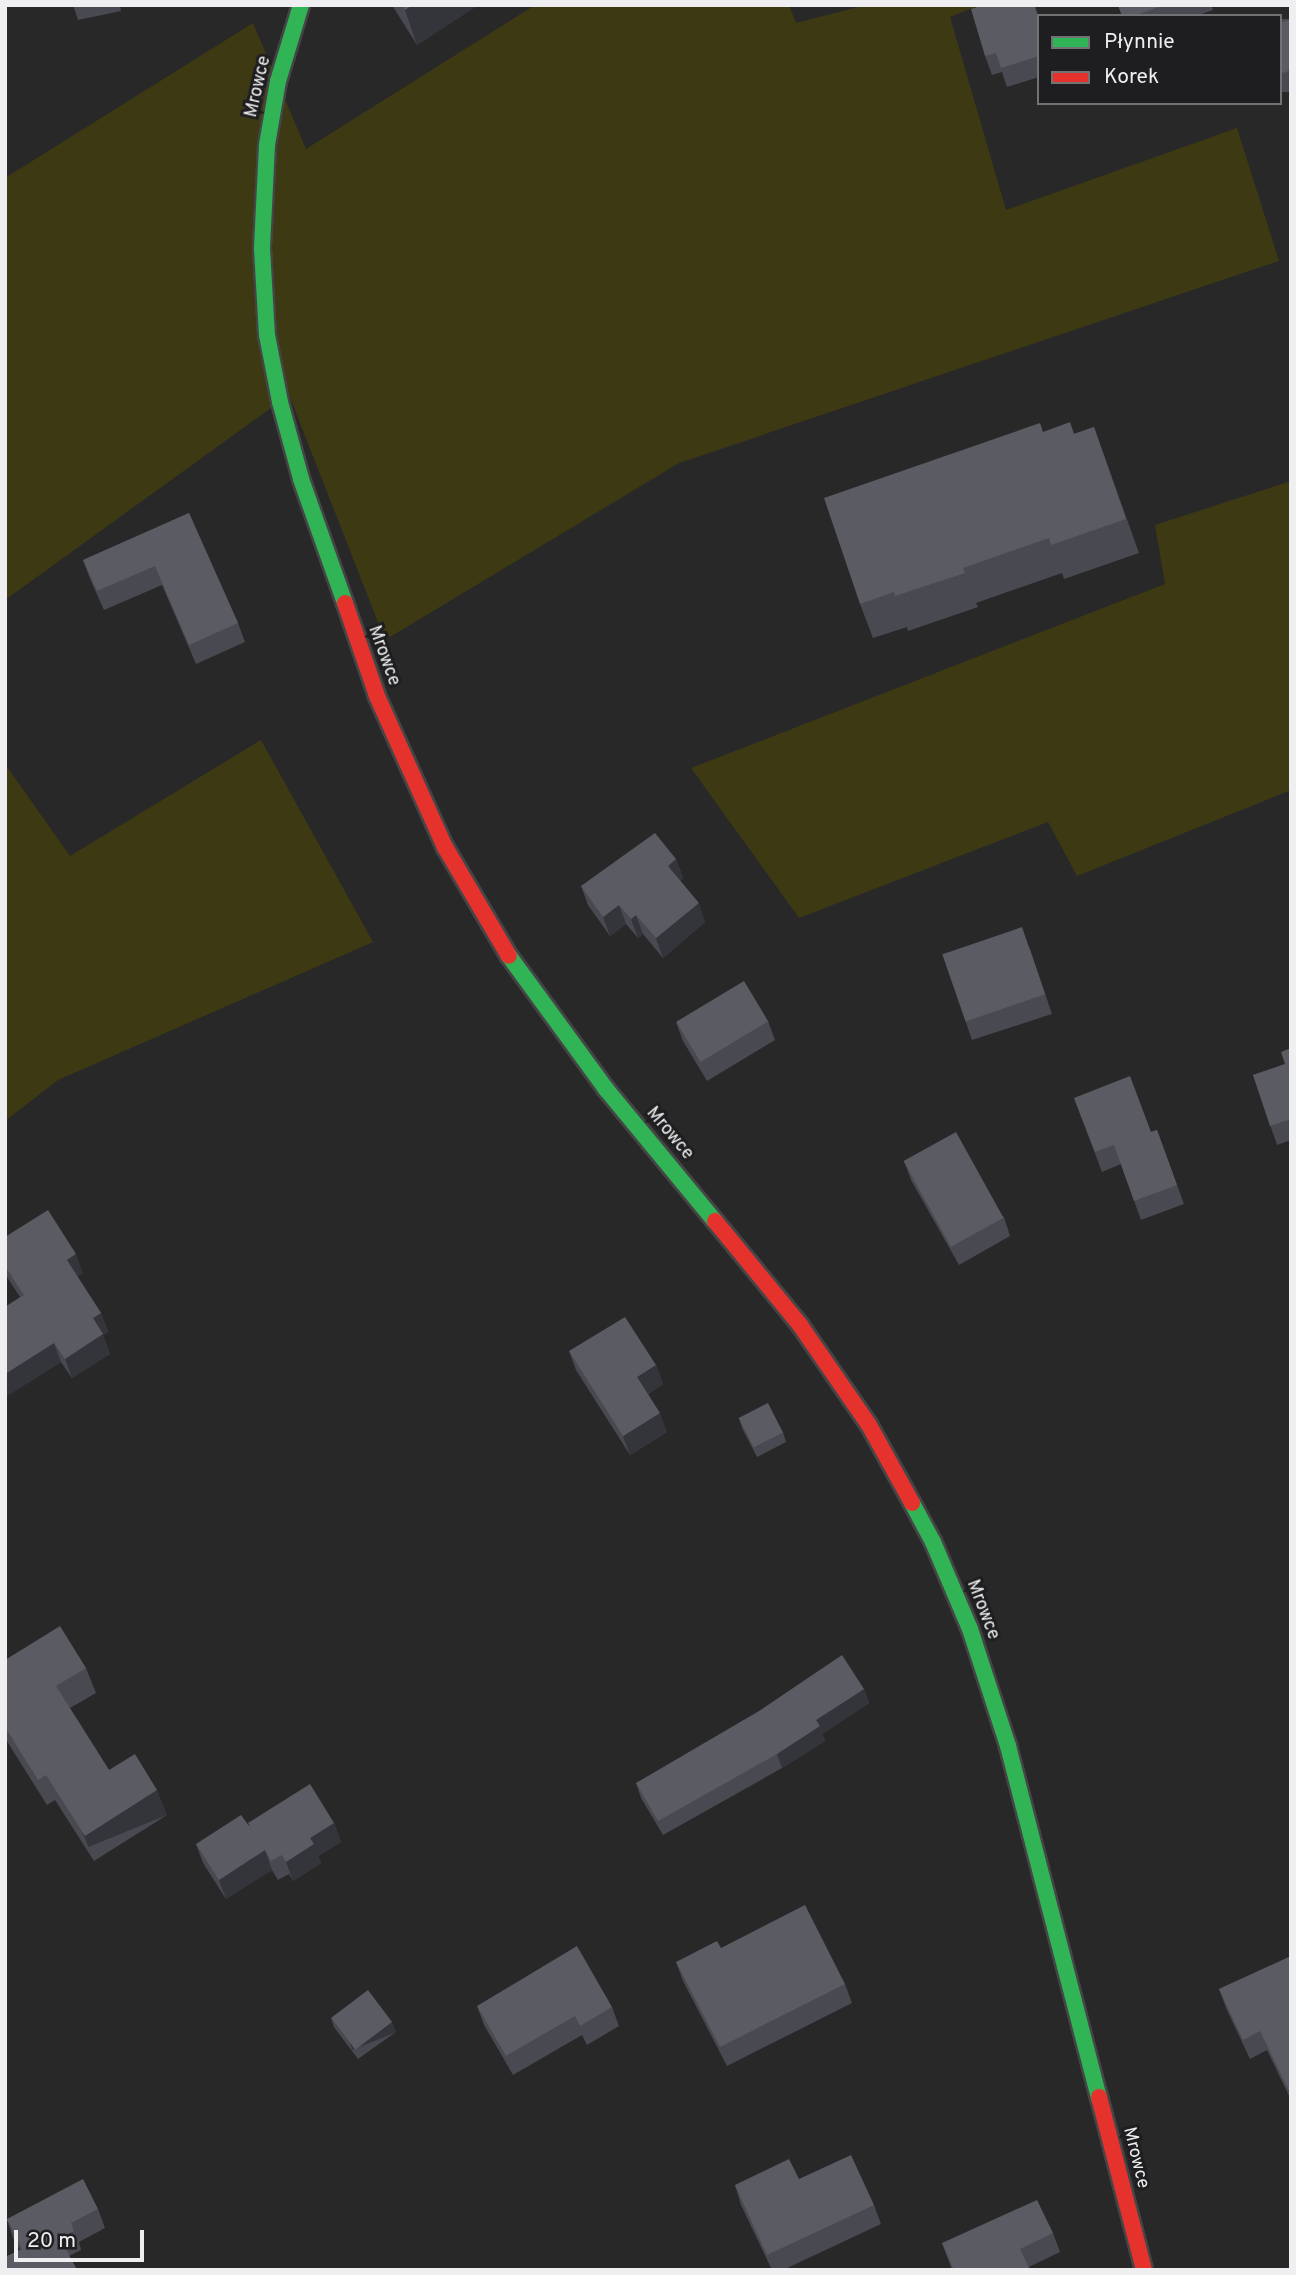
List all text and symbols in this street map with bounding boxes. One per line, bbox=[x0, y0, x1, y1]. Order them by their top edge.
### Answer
legend bbox=[1037, 14, 1282, 105]
text: Płynnie bbox=[1104, 29, 1175, 56]
street label: Mrowce bbox=[241, 54, 277, 120]
text: Korek bbox=[1104, 64, 1159, 91]
street label: Mrowce bbox=[362, 623, 404, 689]
street label: Mrowce bbox=[641, 1103, 697, 1165]
street label: Mrowce bbox=[961, 1577, 1003, 1643]
street label: Mrowce bbox=[1117, 2125, 1153, 2191]
scale bar bbox=[18, 2216, 147, 2260]
text: 20 m bbox=[27, 2228, 76, 2255]

